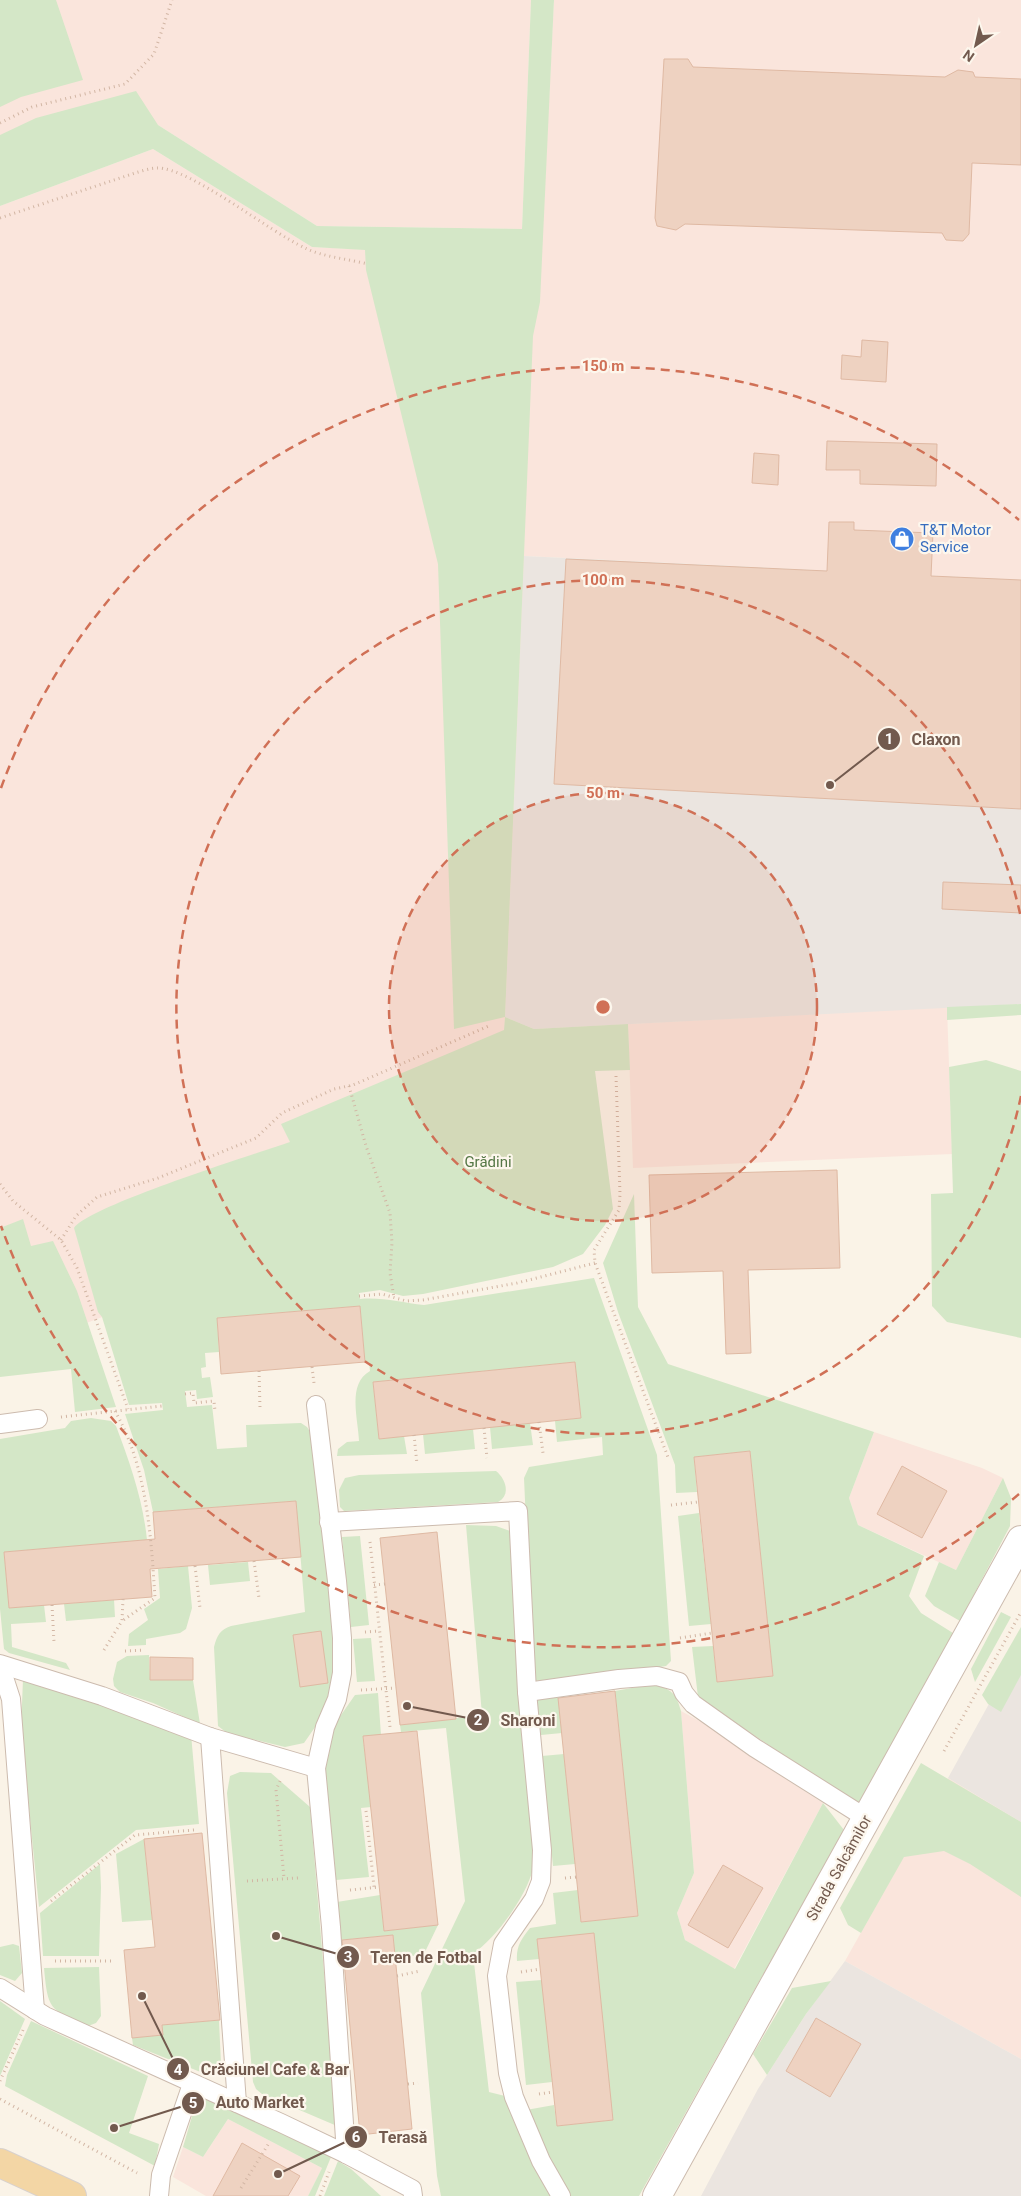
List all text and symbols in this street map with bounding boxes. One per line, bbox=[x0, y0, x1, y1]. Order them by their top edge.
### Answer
north arrow bbox=[951, 20, 1001, 70]
text: N bbox=[960, 46, 977, 65]
text: 150 m bbox=[582, 357, 624, 375]
place label: T&T Motor Service bbox=[920, 521, 991, 556]
shop icon: T&T Motor Service bbox=[889, 526, 915, 552]
text: 100 m bbox=[582, 571, 624, 589]
callout: Claxon bbox=[877, 724, 971, 755]
text: 1 bbox=[885, 730, 893, 748]
text: Claxon bbox=[911, 730, 961, 749]
text: 50 m bbox=[586, 784, 620, 802]
centre of rings bbox=[594, 998, 612, 1016]
park label: Grădini bbox=[464, 1153, 512, 1171]
callout: Sharoni bbox=[465, 1705, 565, 1736]
text: 2 bbox=[474, 1711, 483, 1729]
text: Sharoni bbox=[500, 1711, 556, 1730]
street label: Strada Salcâmilor bbox=[803, 1812, 875, 1924]
callout: Teren de Fotbal bbox=[335, 1942, 492, 1973]
text: 3 bbox=[344, 1948, 352, 1966]
text: Teren de Fotbal bbox=[370, 1948, 482, 1967]
callout: Crăciunel Cafe & Bar bbox=[166, 2054, 359, 2085]
text: Crăciunel Cafe & Bar bbox=[201, 2060, 349, 2079]
text: 4 bbox=[174, 2061, 183, 2079]
callout: Auto Market bbox=[181, 2087, 315, 2118]
text: Auto Market bbox=[216, 2093, 305, 2112]
text: 5 bbox=[189, 2094, 197, 2112]
callout: Terasă bbox=[343, 2121, 437, 2152]
text: 6 bbox=[352, 2128, 361, 2146]
text: Terasă bbox=[379, 2128, 428, 2147]

